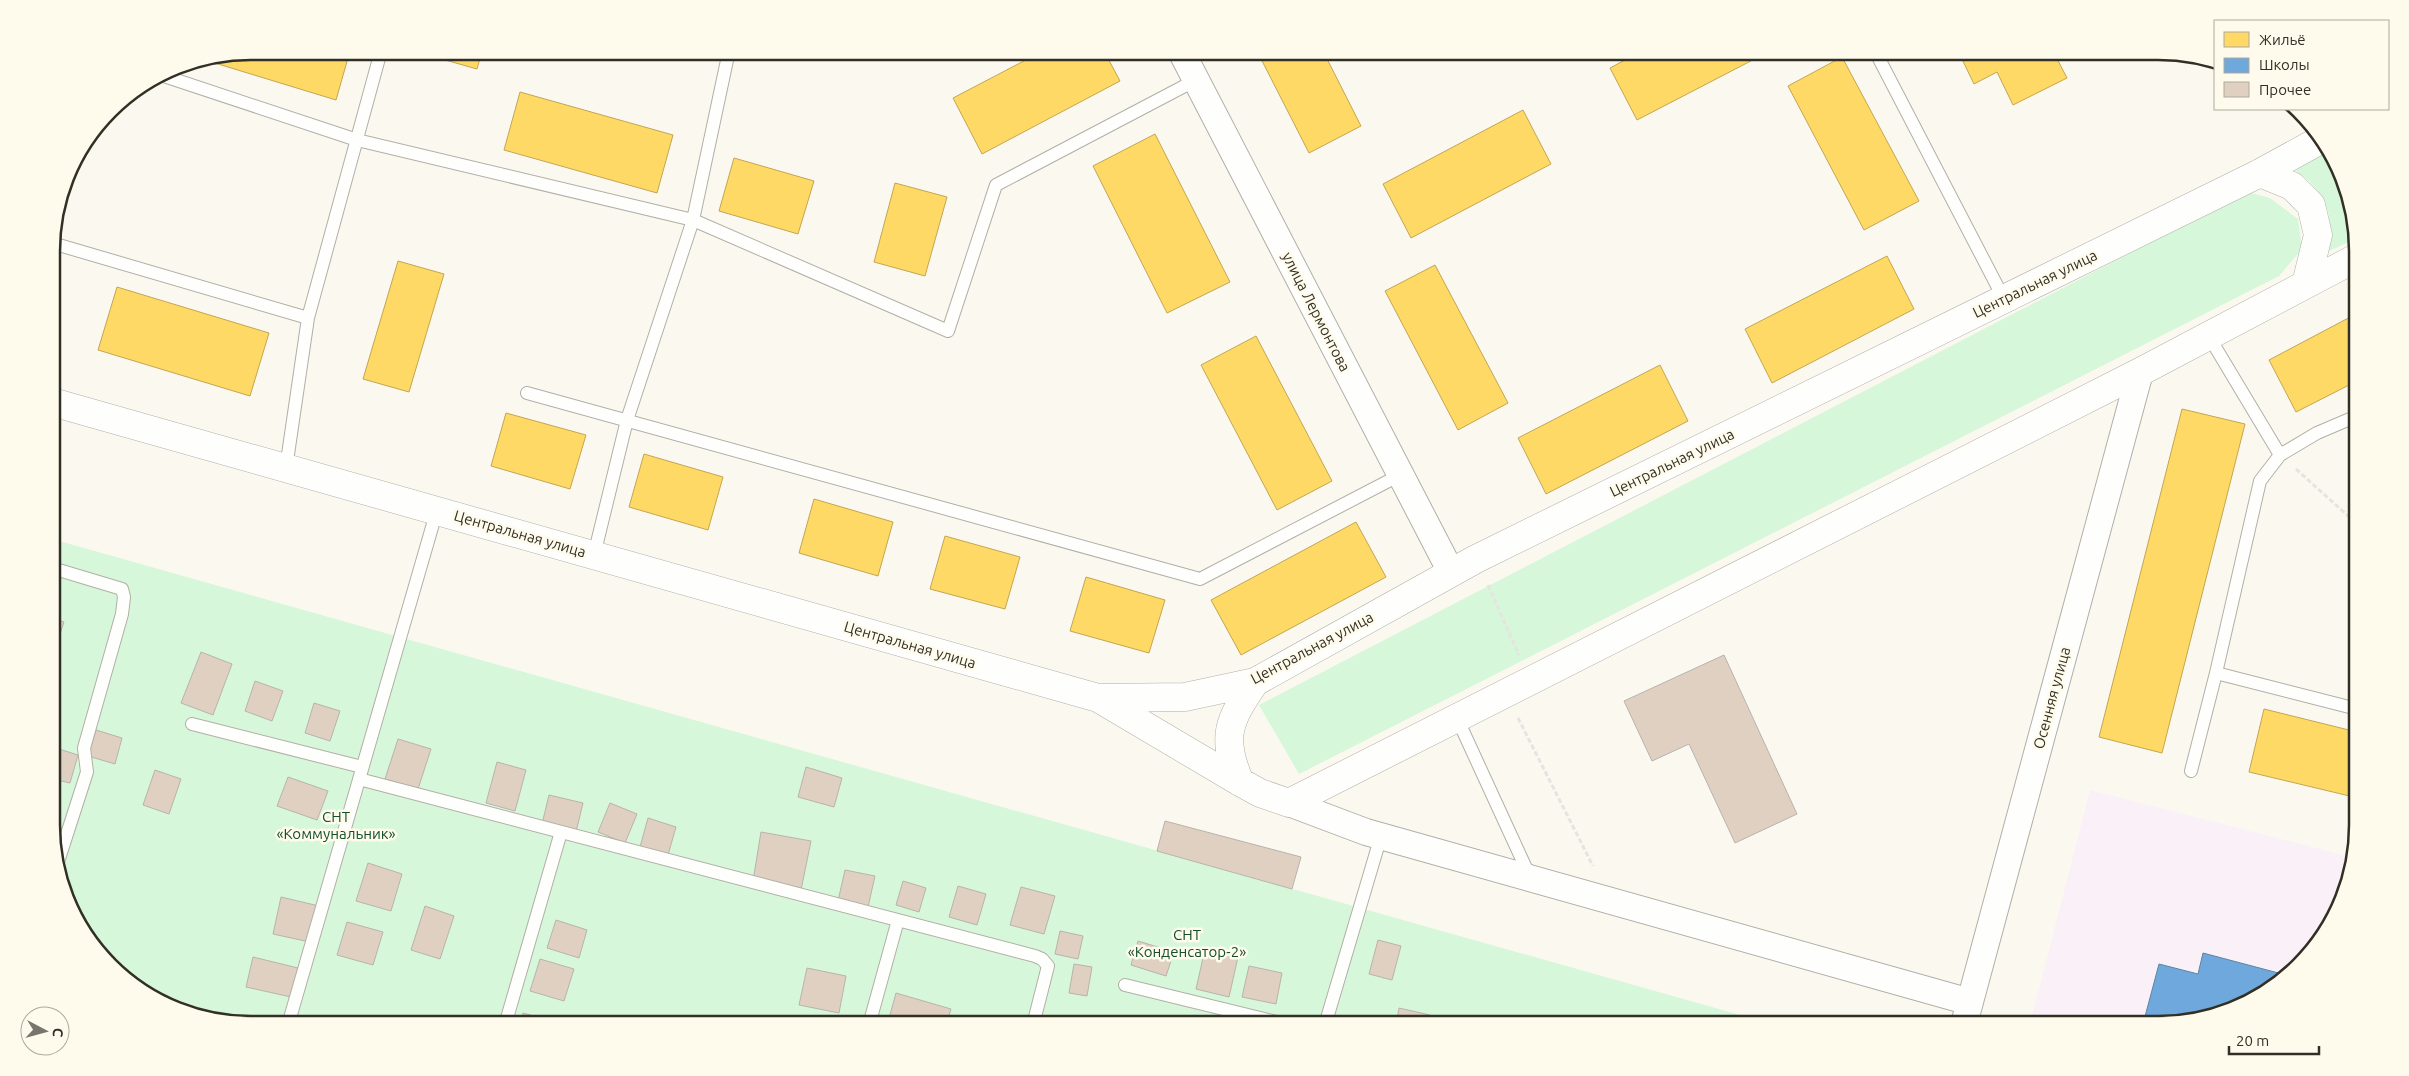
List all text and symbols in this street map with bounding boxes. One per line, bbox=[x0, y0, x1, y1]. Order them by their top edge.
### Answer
legend bbox=[2214, 20, 2389, 110]
text: Жильё bbox=[2259, 31, 2306, 48]
text: Школы bbox=[2259, 56, 2310, 73]
text: Прочее bbox=[2259, 81, 2311, 98]
street label: Центральная улица bbox=[1970, 246, 2100, 321]
street label: улица Лермонтова bbox=[1279, 249, 1354, 374]
street label: Центральная улица bbox=[1607, 425, 1737, 500]
street label: Центральная улица bbox=[452, 507, 588, 560]
street label: Центральная улица bbox=[1248, 608, 1376, 687]
street label: Центральная улица bbox=[842, 618, 978, 671]
street label: Осенняя улица bbox=[2030, 645, 2073, 751]
park label: СНТ «Коммунальник» bbox=[276, 808, 396, 842]
park label: СНТ «Конденсатор-2» bbox=[1128, 926, 1246, 960]
north arrow bbox=[20, 1006, 70, 1056]
scale bar bbox=[2229, 1024, 2319, 1056]
text: С bbox=[49, 1027, 66, 1038]
text: 20 m bbox=[2236, 1032, 2269, 1049]

